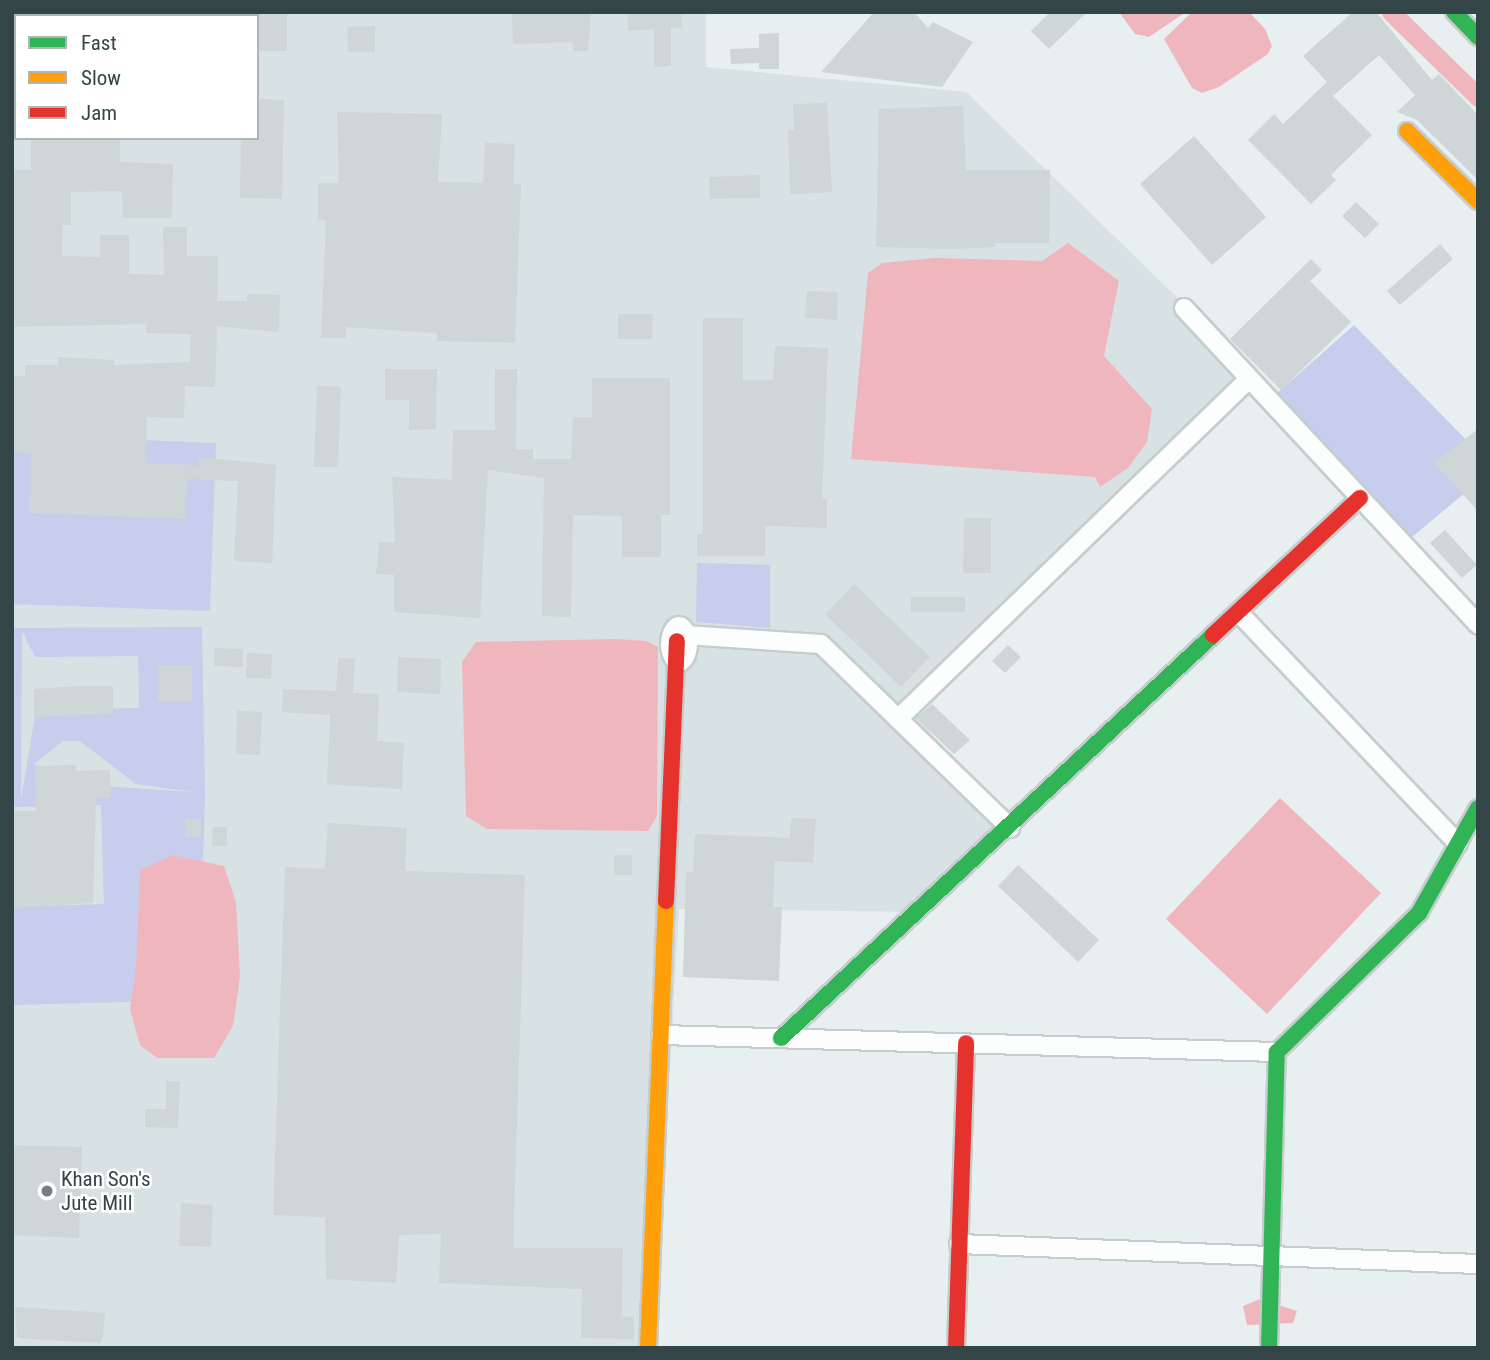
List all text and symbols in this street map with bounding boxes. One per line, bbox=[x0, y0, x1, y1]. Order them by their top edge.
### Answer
legend bbox=[14, 14, 259, 140]
text: Fast bbox=[81, 31, 117, 55]
text: Slow bbox=[81, 66, 121, 90]
text: Jam bbox=[81, 101, 117, 125]
place label: Khan Son's Jute Mill bbox=[61, 1166, 151, 1216]
marker: Khan Son's Jute Mill bbox=[39, 1183, 55, 1199]

